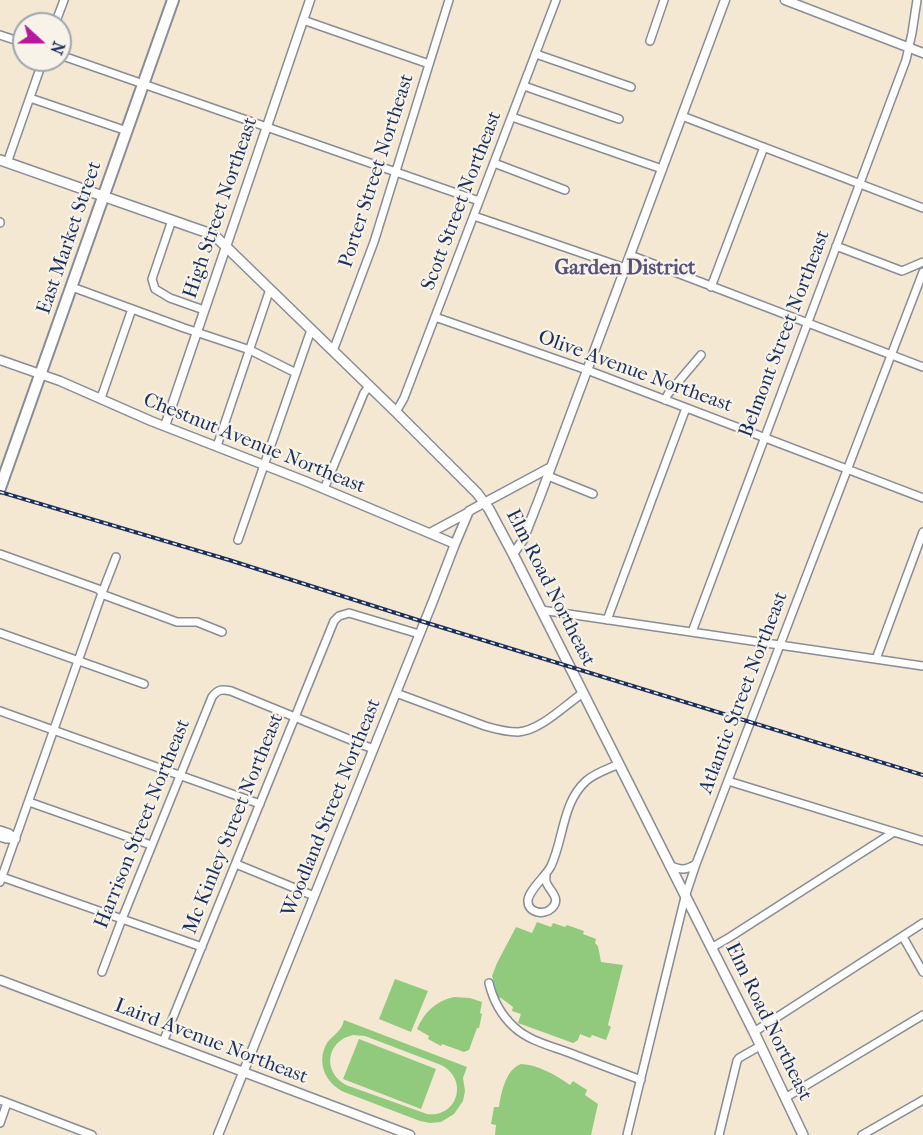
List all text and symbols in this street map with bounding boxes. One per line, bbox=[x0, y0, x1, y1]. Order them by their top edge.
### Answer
north arrow bbox=[12, 12, 72, 72]
text: N bbox=[46, 39, 68, 57]
street label: Porter Street Northeast bbox=[334, 71, 420, 271]
street label: Scott Street Northeast bbox=[417, 108, 507, 294]
street label: High Street Northeast bbox=[179, 114, 263, 302]
street label: East Market Street bbox=[33, 158, 107, 318]
street label: Belmont Street Northeast bbox=[734, 227, 836, 441]
district label: Garden District bbox=[555, 256, 695, 282]
street label: Olive Avenue Northeast bbox=[535, 326, 735, 418]
street label: Chestnut Avenue Northeast bbox=[140, 388, 368, 500]
street label: Elm Road Northeast bbox=[500, 506, 600, 670]
street label: Atlantic Street Northeast bbox=[694, 589, 794, 797]
street label: Woodland Street Northeast bbox=[277, 695, 387, 921]
street label: Mc Kinley Street Northeast bbox=[179, 710, 289, 938]
street label: Harrison Street Northeast bbox=[90, 716, 196, 932]
street label: Elm Road Northeast bbox=[719, 939, 817, 1105]
street label: Laird Avenue Northeast bbox=[111, 994, 311, 1090]

